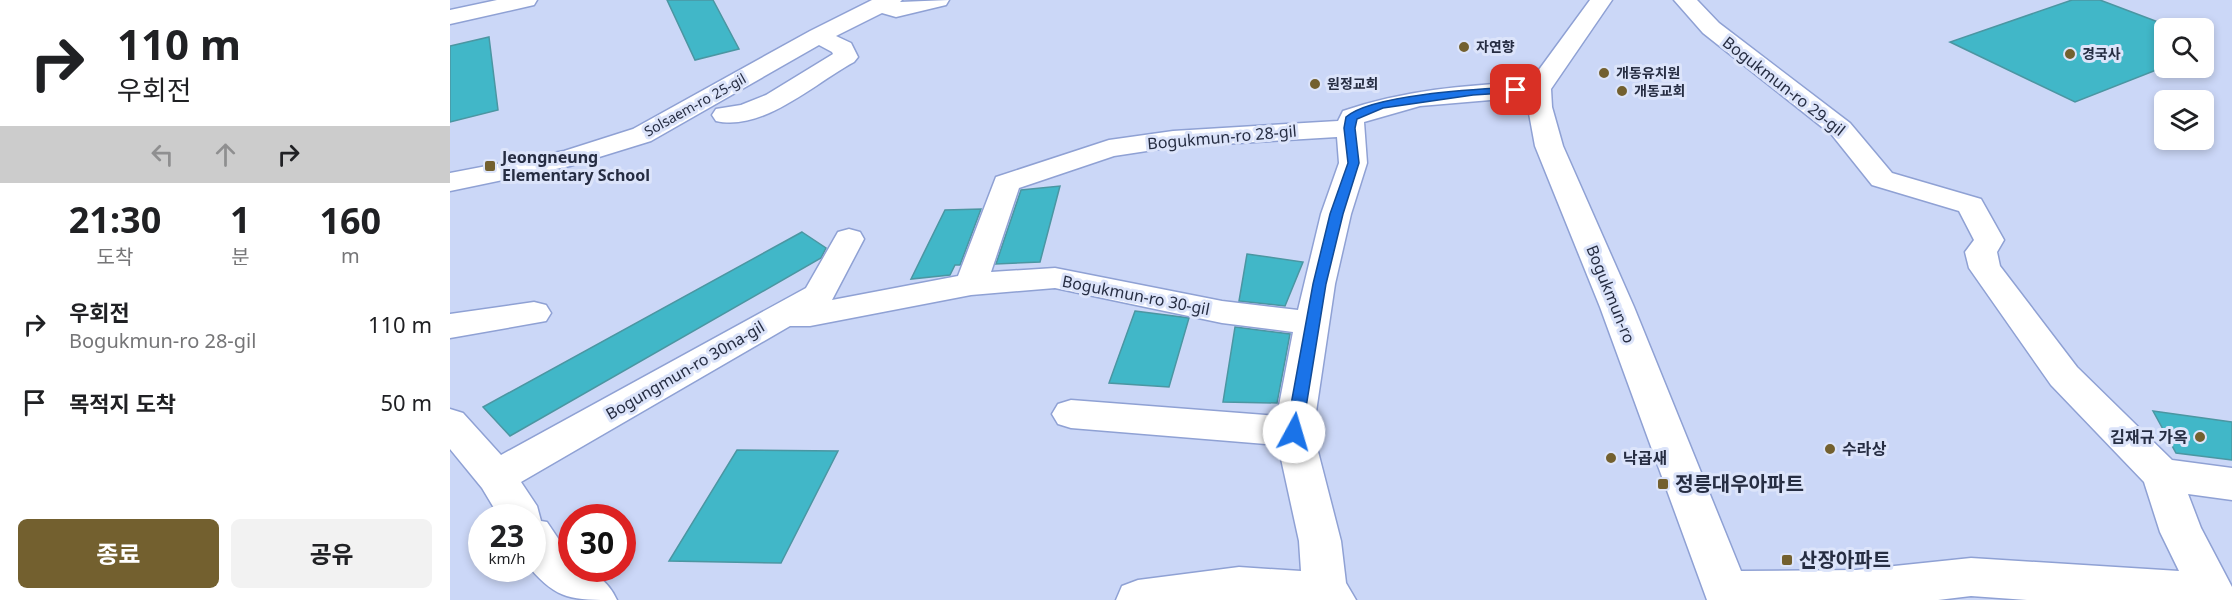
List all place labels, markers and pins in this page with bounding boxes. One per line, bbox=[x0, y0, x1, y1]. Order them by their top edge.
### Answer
place label: 자연향 bbox=[1476, 37, 1515, 56]
marker: 자연향 bbox=[1457, 40, 1471, 54]
place label: 경국사 bbox=[2082, 44, 2121, 63]
marker: 경국사 bbox=[2063, 47, 2077, 61]
place label: 개동유치원 bbox=[1616, 63, 1680, 82]
pin bbox=[1490, 64, 1541, 115]
marker: 개동유치원 bbox=[1597, 66, 1611, 80]
place label: 원정교회 bbox=[1327, 74, 1379, 93]
marker: 원정교회 bbox=[1308, 77, 1322, 91]
place label: 개동교회 bbox=[1634, 81, 1686, 100]
marker: 개동교회 bbox=[1615, 84, 1629, 98]
place label: Jeongneung Elementary School bbox=[500, 146, 650, 186]
marker: Jeongneung Elementary School bbox=[483, 159, 497, 173]
place label: 김재규 가옥 bbox=[2110, 426, 2188, 448]
marker: 김재규 가옥 bbox=[2193, 430, 2207, 444]
place label: 수라상 bbox=[1842, 438, 1886, 460]
marker: 수라상 bbox=[1823, 442, 1837, 456]
place label: 낙곱새 bbox=[1623, 447, 1667, 469]
marker: 낙곱새 bbox=[1604, 451, 1618, 465]
place label: 정릉대우아파트 bbox=[1675, 470, 1804, 497]
marker: 정릉대우아파트 bbox=[1656, 477, 1670, 491]
place label: 산장아파트 bbox=[1799, 546, 1891, 573]
marker: 산장아파트 bbox=[1780, 553, 1794, 567]

